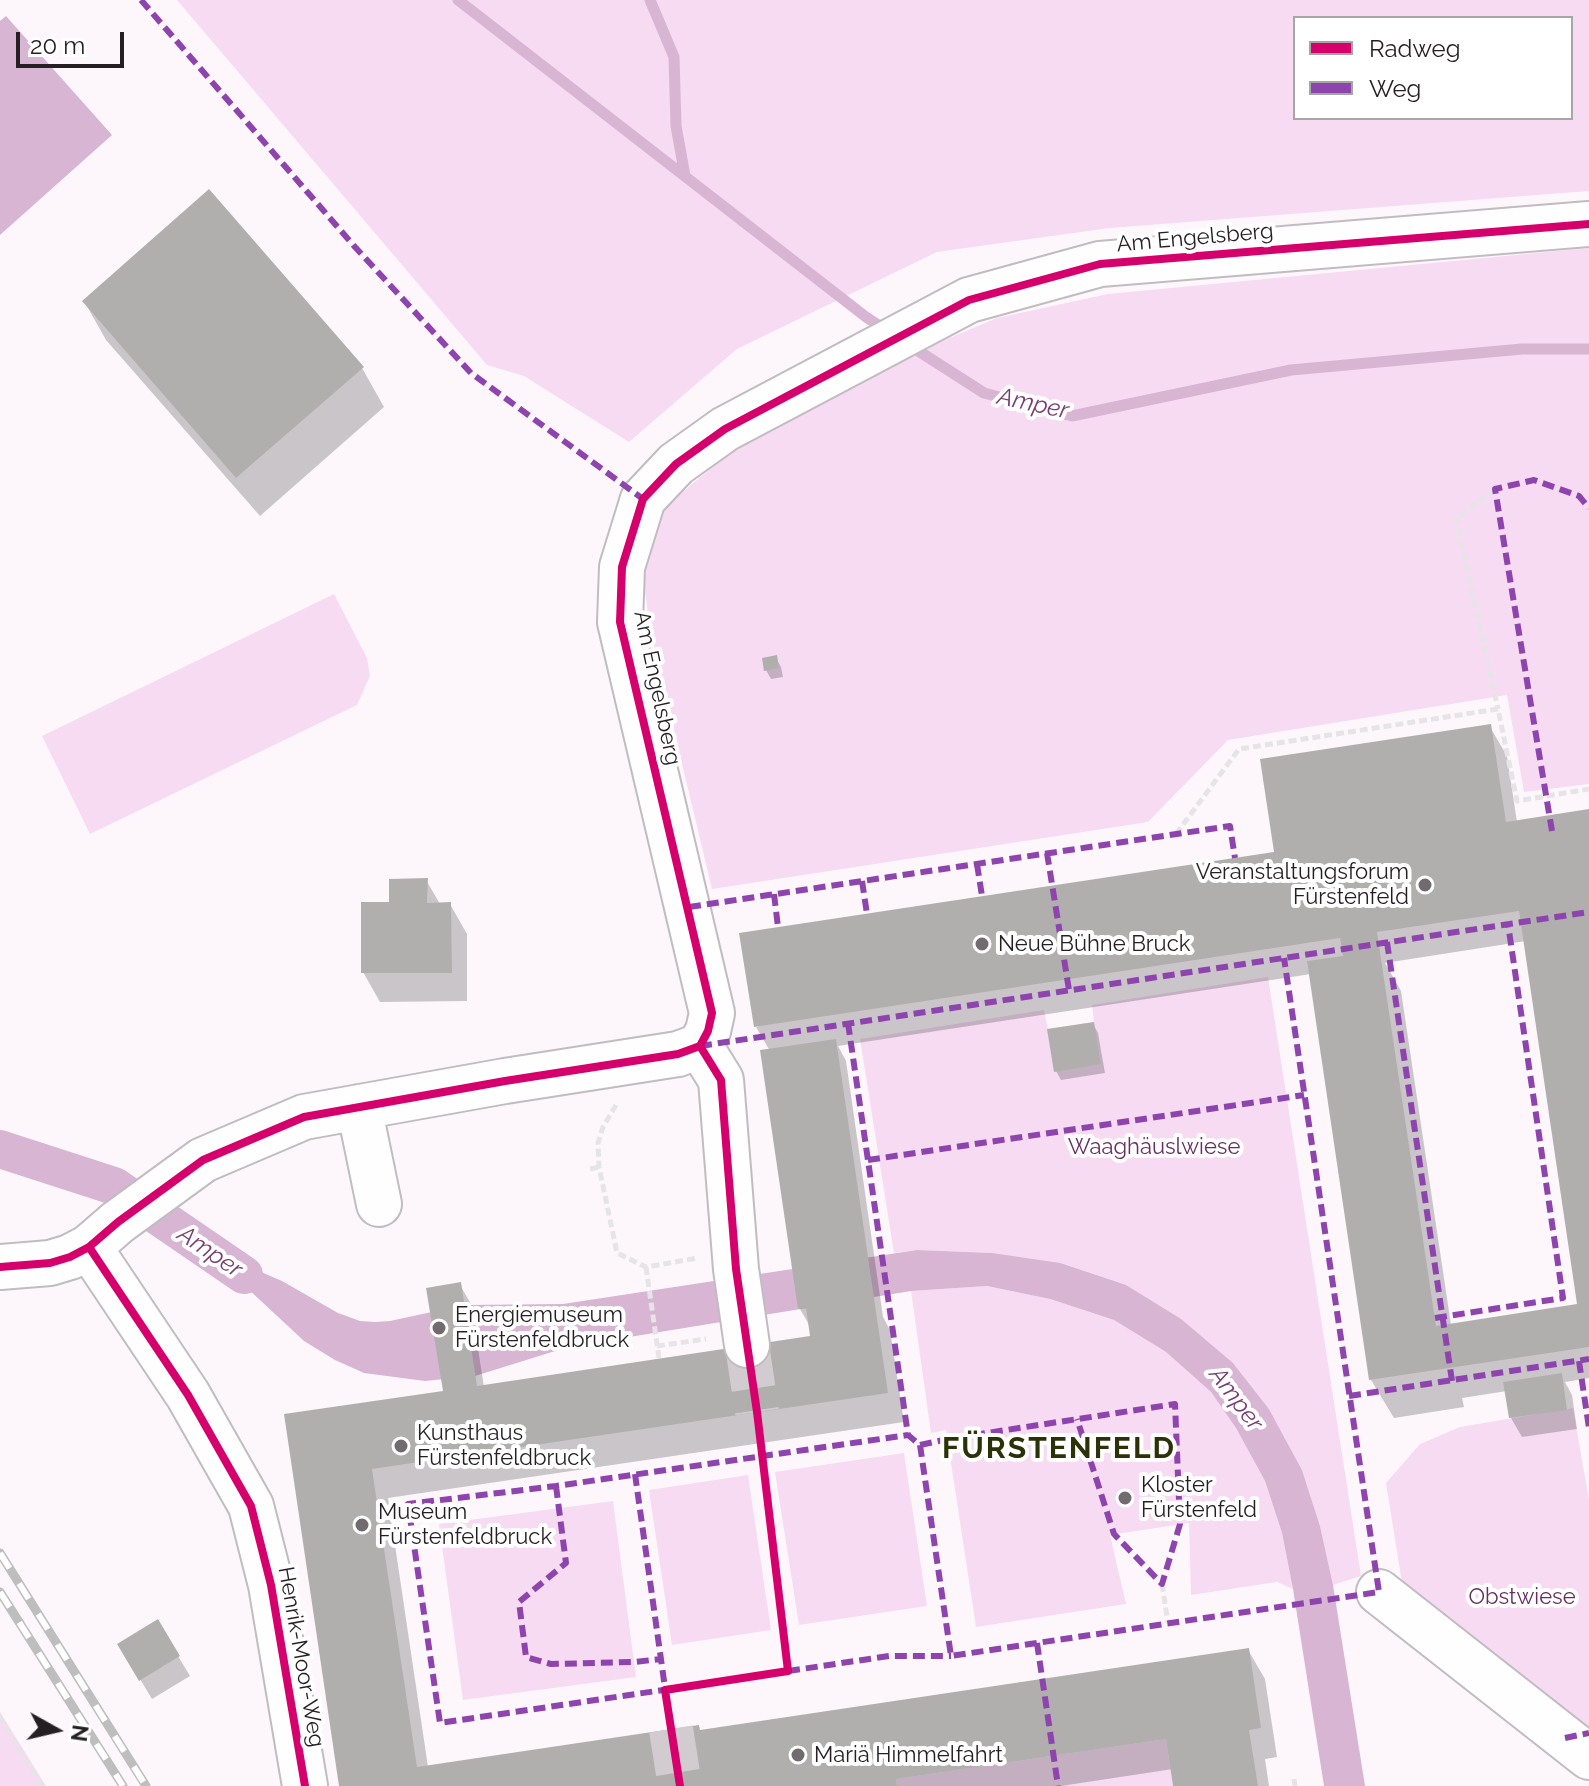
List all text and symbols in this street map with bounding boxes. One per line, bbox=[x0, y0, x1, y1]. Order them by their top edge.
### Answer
scale bar bbox=[20, 16, 128, 66]
legend bbox=[1293, 16, 1573, 120]
text: 20 m bbox=[30, 31, 85, 60]
text: Radweg bbox=[1369, 34, 1461, 63]
text: Weg bbox=[1369, 74, 1421, 103]
street label: Am Engelsberg bbox=[1115, 218, 1275, 258]
water label: Amper bbox=[995, 382, 1071, 426]
street label: Am Engelsberg bbox=[628, 608, 686, 768]
place label: Veranstaltungsforum Fürstenfeld bbox=[1196, 859, 1409, 910]
marker: Veranstaltungsforum Fürstenfeld bbox=[1416, 876, 1434, 894]
place label: Neue Bühne Bruck bbox=[998, 931, 1190, 957]
marker: Neue Bühne Bruck bbox=[973, 935, 991, 953]
park label: Waaghäuslwiese bbox=[1068, 1134, 1240, 1160]
water label: Amper bbox=[172, 1220, 248, 1284]
place label: Energiemuseum Fürstenfeldbruck bbox=[455, 1302, 629, 1354]
marker: Energiemuseum Fürstenfeldbruck bbox=[430, 1319, 448, 1337]
water label: Amper bbox=[1203, 1362, 1269, 1436]
place label: Kunsthaus Fürstenfeldbruck bbox=[417, 1420, 591, 1472]
district label: FÜRSTENFELD bbox=[942, 1431, 1176, 1467]
marker: Kunsthaus Fürstenfeldbruck bbox=[392, 1437, 410, 1455]
place label: Kloster Fürstenfeld bbox=[1141, 1472, 1257, 1524]
marker: Kloster Fürstenfeld bbox=[1116, 1489, 1134, 1507]
place label: Museum Fürstenfeldbruck bbox=[378, 1499, 552, 1550]
marker: Museum Fürstenfeldbruck bbox=[353, 1516, 371, 1534]
street label: Henrik-Moor-Weg bbox=[272, 1565, 330, 1749]
park label: Obstwiese bbox=[1468, 1584, 1576, 1610]
north arrow bbox=[16, 1690, 96, 1770]
text: N bbox=[66, 1723, 94, 1743]
place label: Mariä Himmelfahrt bbox=[814, 1742, 1003, 1768]
marker: Mariä Himmelfahrt bbox=[789, 1746, 807, 1764]

